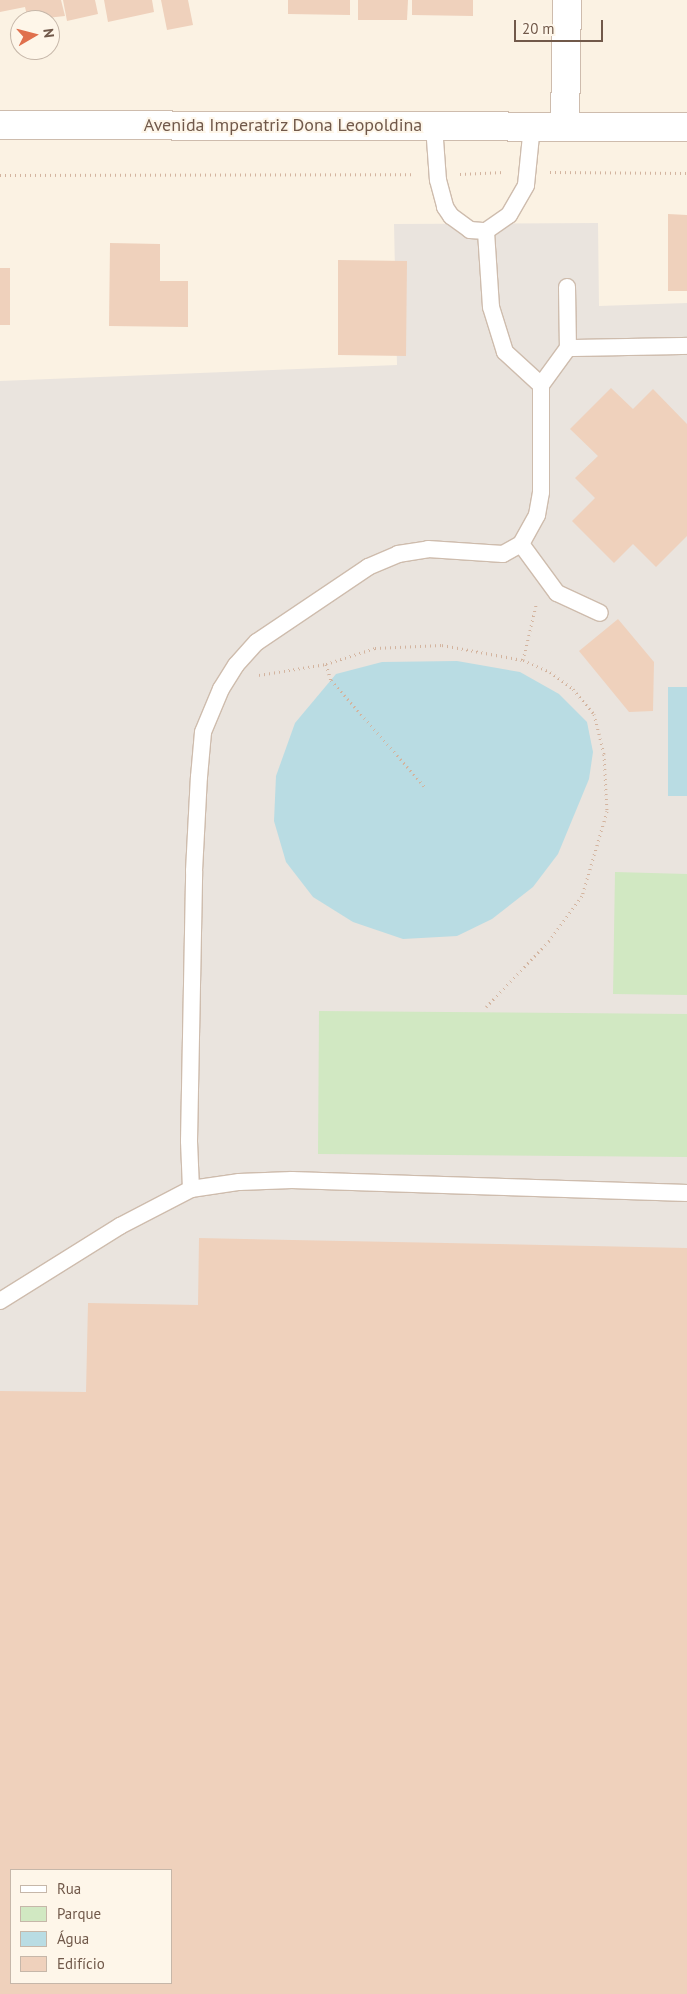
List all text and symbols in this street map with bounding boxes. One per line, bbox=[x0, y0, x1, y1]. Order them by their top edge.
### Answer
north arrow bbox=[10, 10, 60, 60]
scale bar bbox=[517, 10, 606, 42]
text: 20 m bbox=[522, 19, 555, 38]
text: N bbox=[39, 27, 58, 39]
street label: Avenida Imperatriz Dona Leopoldina bbox=[143, 114, 423, 136]
legend bbox=[10, 1869, 172, 1984]
text: Rua bbox=[57, 1879, 81, 1898]
text: Parque bbox=[57, 1904, 101, 1923]
text: Água bbox=[57, 1929, 89, 1948]
text: Edifício bbox=[57, 1954, 105, 1973]

